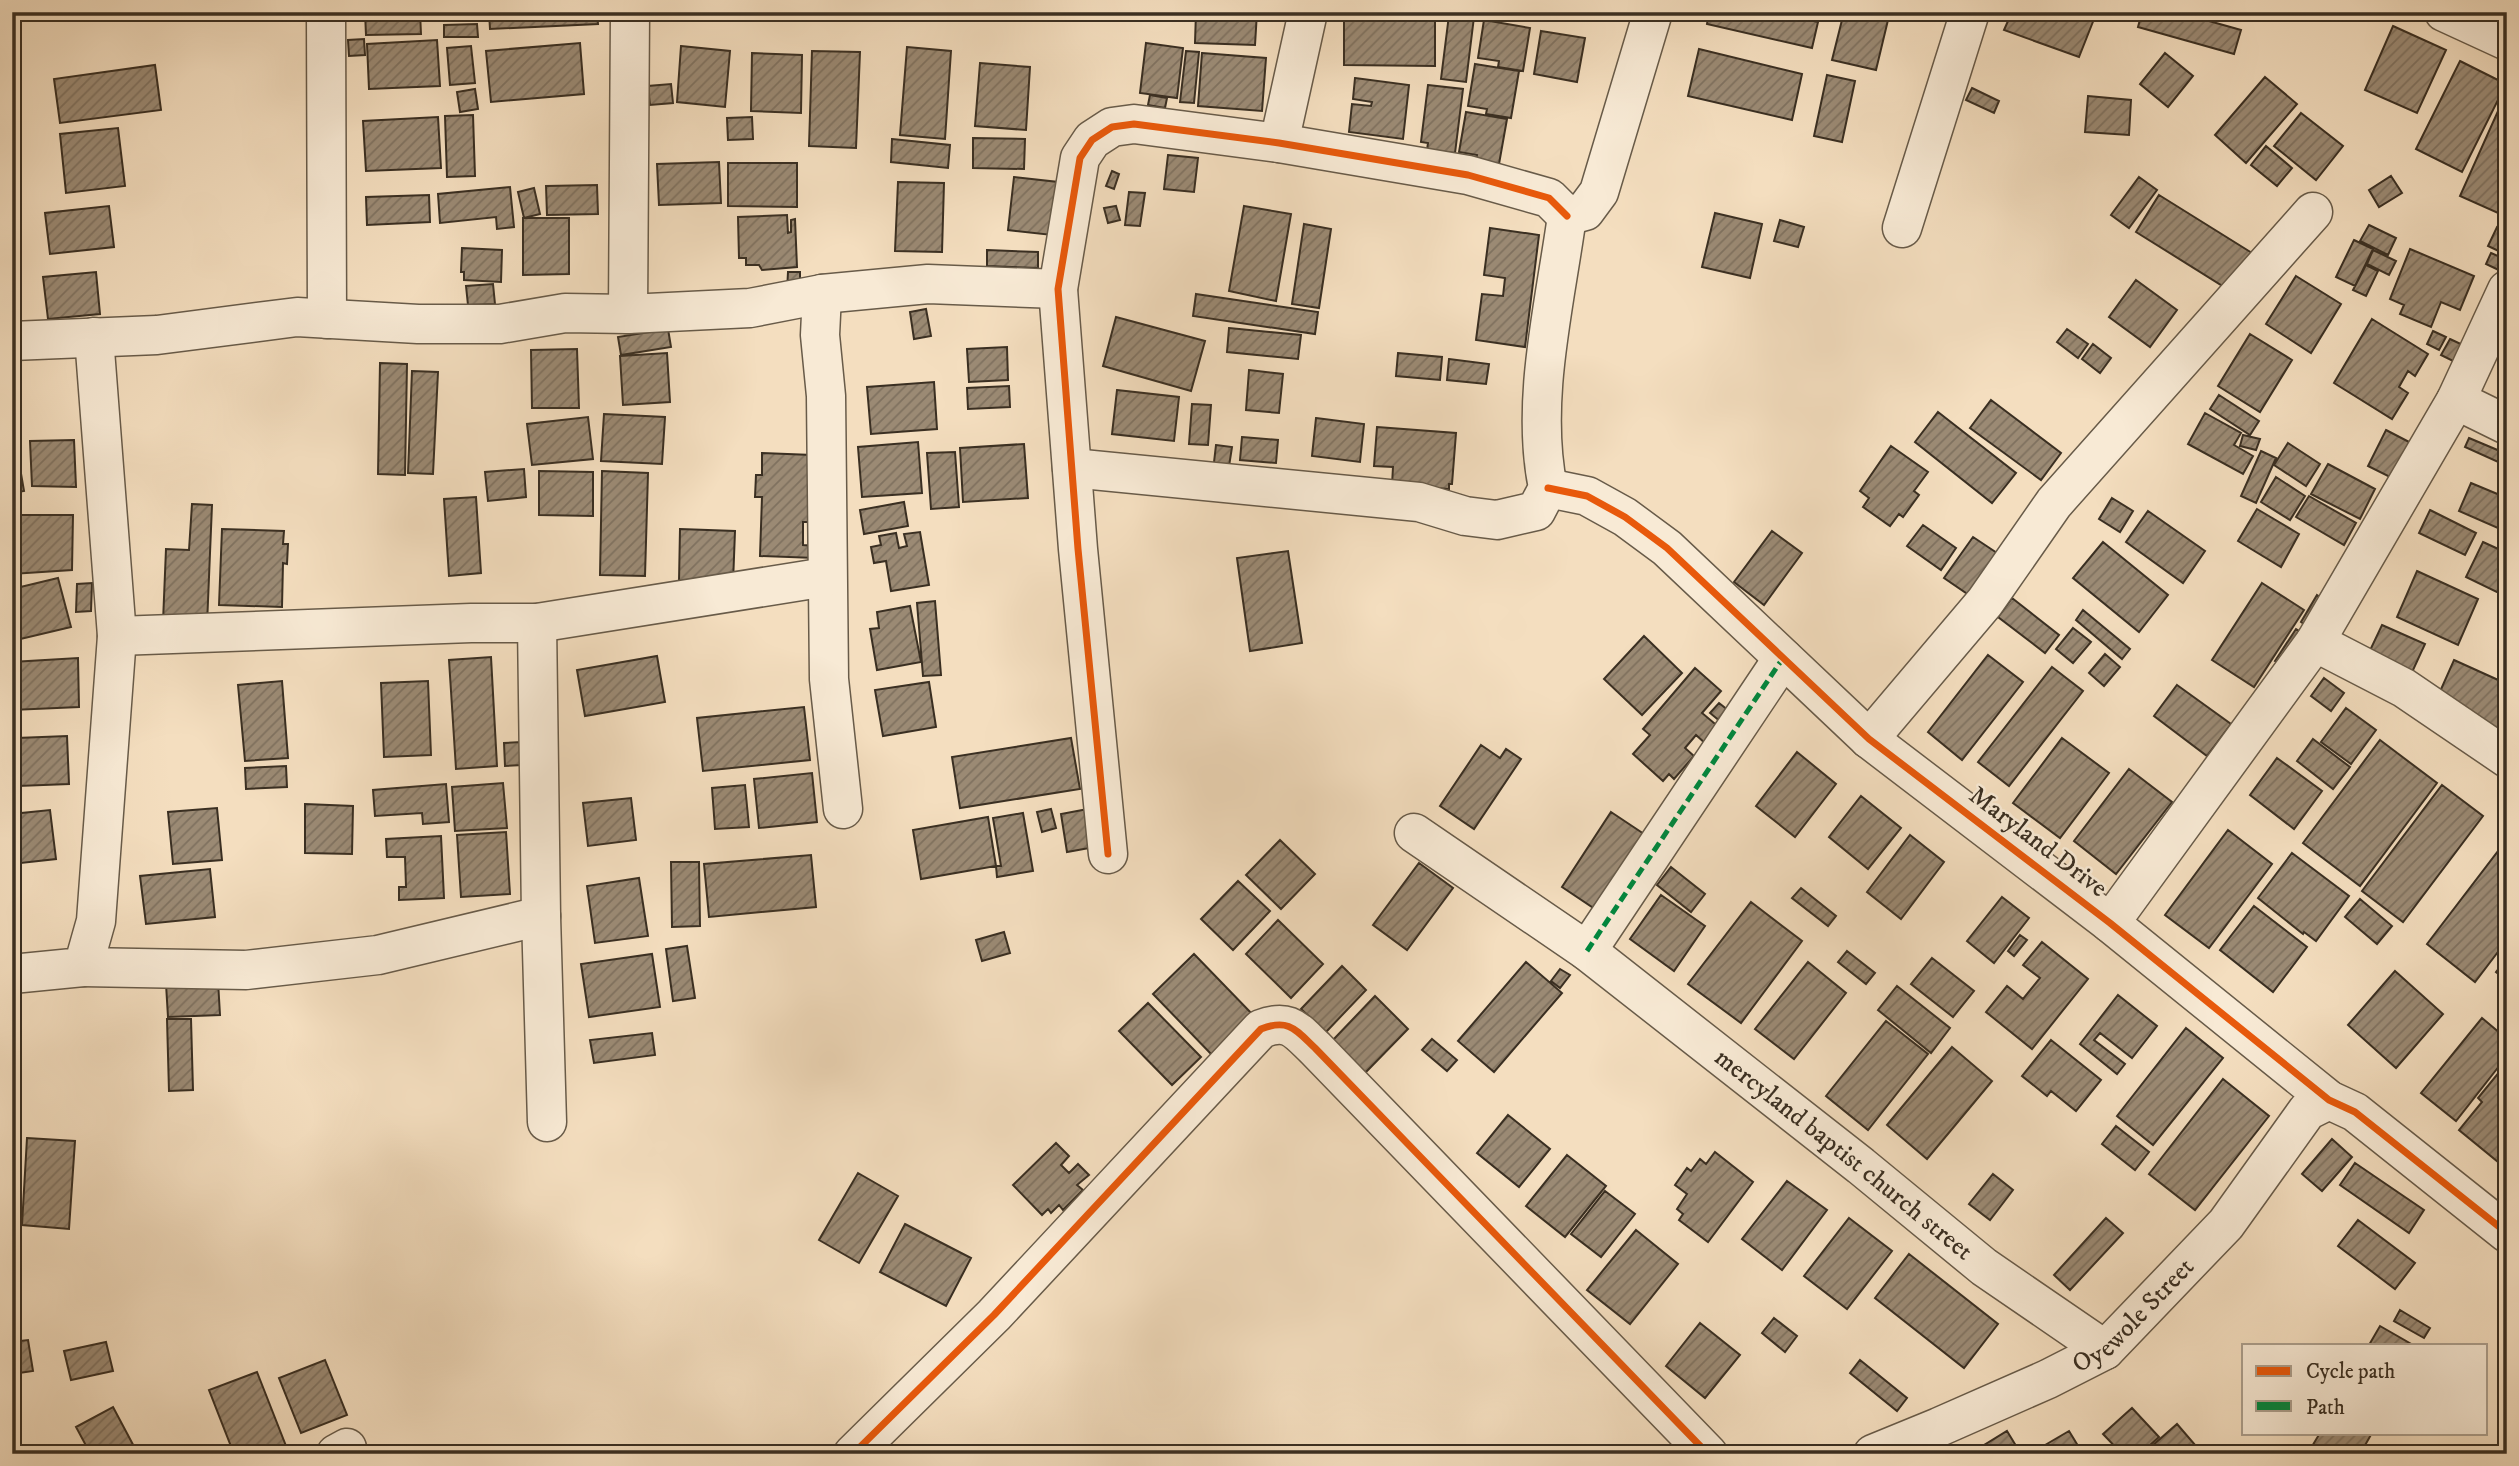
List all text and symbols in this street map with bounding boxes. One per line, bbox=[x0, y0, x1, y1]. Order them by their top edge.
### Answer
street label: Maryland Drive bbox=[1962, 779, 2114, 905]
street label: mercyland baptist church street bbox=[1708, 1041, 1980, 1268]
street label: Oyewole Street bbox=[2067, 1251, 2201, 1380]
legend bbox=[2242, 1344, 2488, 1434]
text: Cycle path bbox=[2306, 1359, 2395, 1385]
text: Path bbox=[2306, 1395, 2345, 1421]

